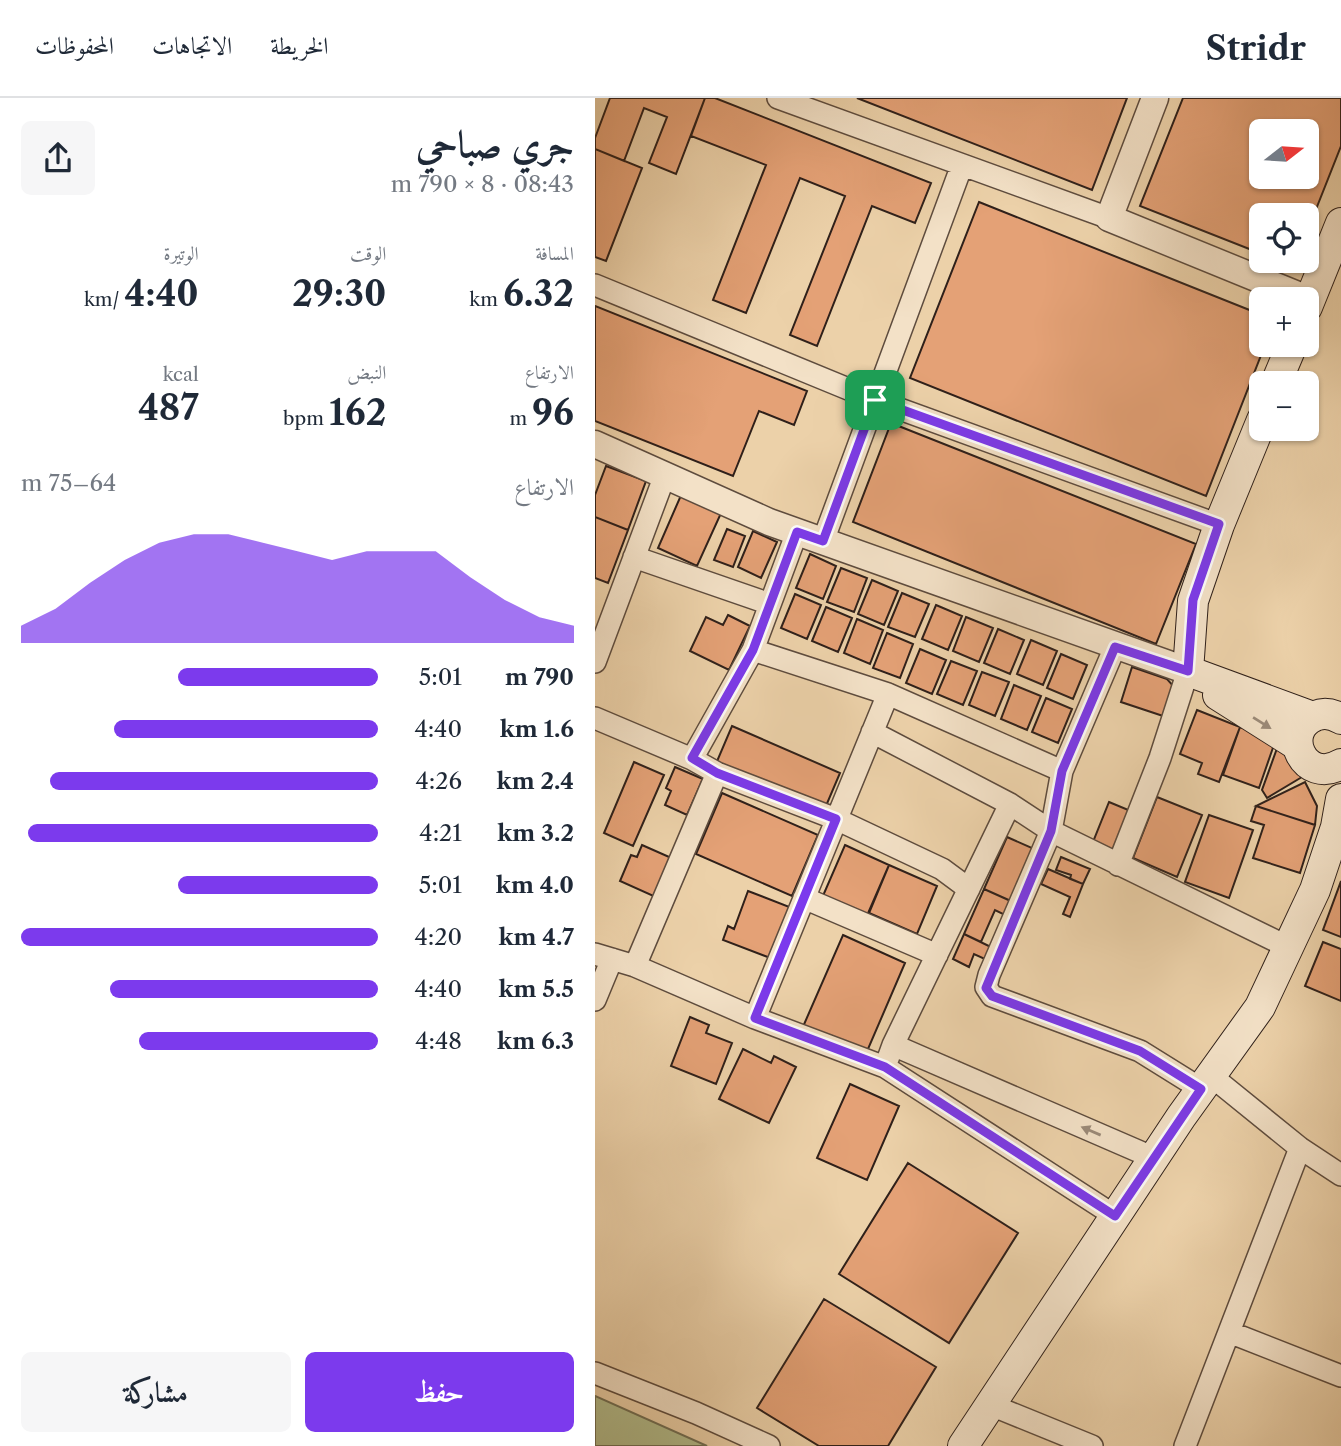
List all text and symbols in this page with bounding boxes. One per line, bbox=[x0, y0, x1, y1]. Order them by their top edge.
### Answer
text: Stridr bbox=[1206, 28, 1306, 69]
text: المحفوظات bbox=[35, 31, 114, 60]
text: الاتجاهات bbox=[152, 31, 232, 60]
text: الخريطة bbox=[270, 31, 329, 60]
north arrow bbox=[1249, 119, 1319, 189]
map controls bbox=[1249, 119, 1319, 441]
text: جري صباحي bbox=[416, 120, 574, 167]
button: share bbox=[21, 121, 95, 195]
text: 08:43 · 8 × 790 m bbox=[391, 170, 574, 198]
button: locate bbox=[1249, 203, 1319, 273]
text: الوتيرة bbox=[164, 242, 199, 265]
text: الوقت bbox=[350, 242, 386, 265]
text: المسافة bbox=[535, 242, 574, 265]
text: 4:40 bbox=[125, 272, 199, 315]
text: 29:30 bbox=[292, 272, 386, 315]
text: 6.32 bbox=[503, 272, 574, 315]
button: + bbox=[1249, 287, 1319, 357]
text: /km bbox=[84, 288, 125, 311]
text: km bbox=[469, 288, 503, 311]
text: النبض bbox=[347, 361, 386, 384]
text: الارتفاع bbox=[525, 361, 574, 384]
text: kcal bbox=[163, 363, 199, 386]
pin bbox=[845, 370, 905, 430]
button: − bbox=[1249, 371, 1319, 441]
icon: arrive bbox=[856, 381, 894, 419]
text: 487 bbox=[138, 386, 199, 429]
text: 162 bbox=[329, 391, 386, 434]
text: 96 bbox=[532, 391, 574, 434]
text: bpm bbox=[283, 407, 329, 430]
text: m bbox=[509, 407, 532, 430]
text: 64–75 m bbox=[21, 469, 116, 497]
text: الارتفاع bbox=[514, 473, 574, 501]
text: 5:01 bbox=[419, 663, 462, 691]
text: 790 m bbox=[505, 663, 574, 691]
text: 4:40 bbox=[414, 715, 462, 743]
text: 1.6 km bbox=[500, 715, 574, 743]
one-way arrow bbox=[1252, 716, 1271, 729]
text: 4:26 bbox=[416, 767, 462, 795]
text: 2.4 km bbox=[497, 767, 574, 795]
text: 4:21 bbox=[419, 819, 462, 847]
text: 3.2 km bbox=[497, 819, 574, 847]
text: 5:01 bbox=[419, 871, 462, 899]
text: 4.0 km bbox=[496, 871, 574, 899]
text: 4:20 bbox=[414, 923, 462, 951]
text: 4.7 km bbox=[498, 923, 574, 951]
text: 4:40 bbox=[414, 975, 462, 1003]
text: 5.5 km bbox=[498, 975, 574, 1003]
text: 4:48 bbox=[415, 1027, 462, 1055]
text: 6.3 km bbox=[497, 1027, 574, 1055]
one-way arrow bbox=[1081, 1125, 1102, 1136]
button: مشاركة bbox=[21, 1352, 291, 1432]
button: حفظ bbox=[305, 1352, 574, 1432]

